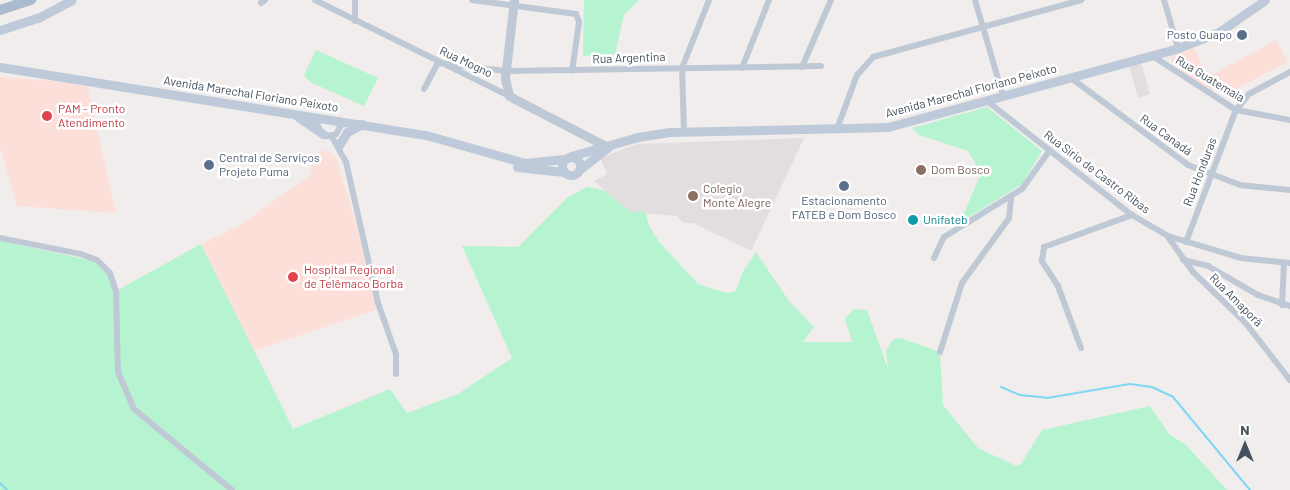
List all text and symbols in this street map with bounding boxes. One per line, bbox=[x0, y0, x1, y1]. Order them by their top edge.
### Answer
place label: Posto Guapo bbox=[1167, 28, 1232, 42]
marker: Posto Guapo bbox=[1236, 29, 1248, 41]
street label: Rua Mogno bbox=[437, 43, 495, 81]
street label: Rua Argentina bbox=[592, 50, 666, 66]
street label: Rua Guatemala bbox=[1173, 53, 1247, 105]
street label: Avenida Marechal Floriano Peixoto bbox=[884, 61, 1058, 121]
street label: Avenida Marechal Floriano Peixoto bbox=[163, 73, 339, 115]
place label: PAM - Pronto Atendimento bbox=[58, 102, 125, 130]
marker: PAM - Pronto Atendimento bbox=[40, 109, 54, 123]
street label: Rua Canadá bbox=[1137, 111, 1195, 159]
street label: Rua Sírio de Castro Ribas bbox=[1041, 127, 1153, 217]
street label: Rua Honduras bbox=[1180, 136, 1220, 208]
place label: Central de Serviços Projeto Puma bbox=[219, 151, 320, 179]
marker: Central de Serviços Projeto Puma bbox=[203, 159, 215, 171]
place label: Dom Bosco bbox=[931, 163, 990, 177]
marker: Dom Bosco bbox=[915, 164, 927, 176]
marker: Estacionamento FATEB e Dom Bosco bbox=[838, 180, 850, 192]
place label: Colegio Monte Alegre bbox=[703, 182, 771, 210]
marker: Colegio Monte Alegre bbox=[687, 190, 699, 202]
place label: Estacionamento FATEB e Dom Bosco bbox=[792, 194, 896, 222]
place label: Unifateb bbox=[923, 213, 968, 227]
marker: Unifateb bbox=[907, 214, 919, 226]
place label: Hospital Regional de Telêmaco Borba bbox=[304, 263, 403, 291]
marker: Hospital Regional de Telêmaco Borba bbox=[286, 270, 300, 284]
street label: Rua Amaporã bbox=[1206, 270, 1266, 330]
north arrow bbox=[1220, 420, 1270, 470]
text: N bbox=[1240, 421, 1250, 438]

